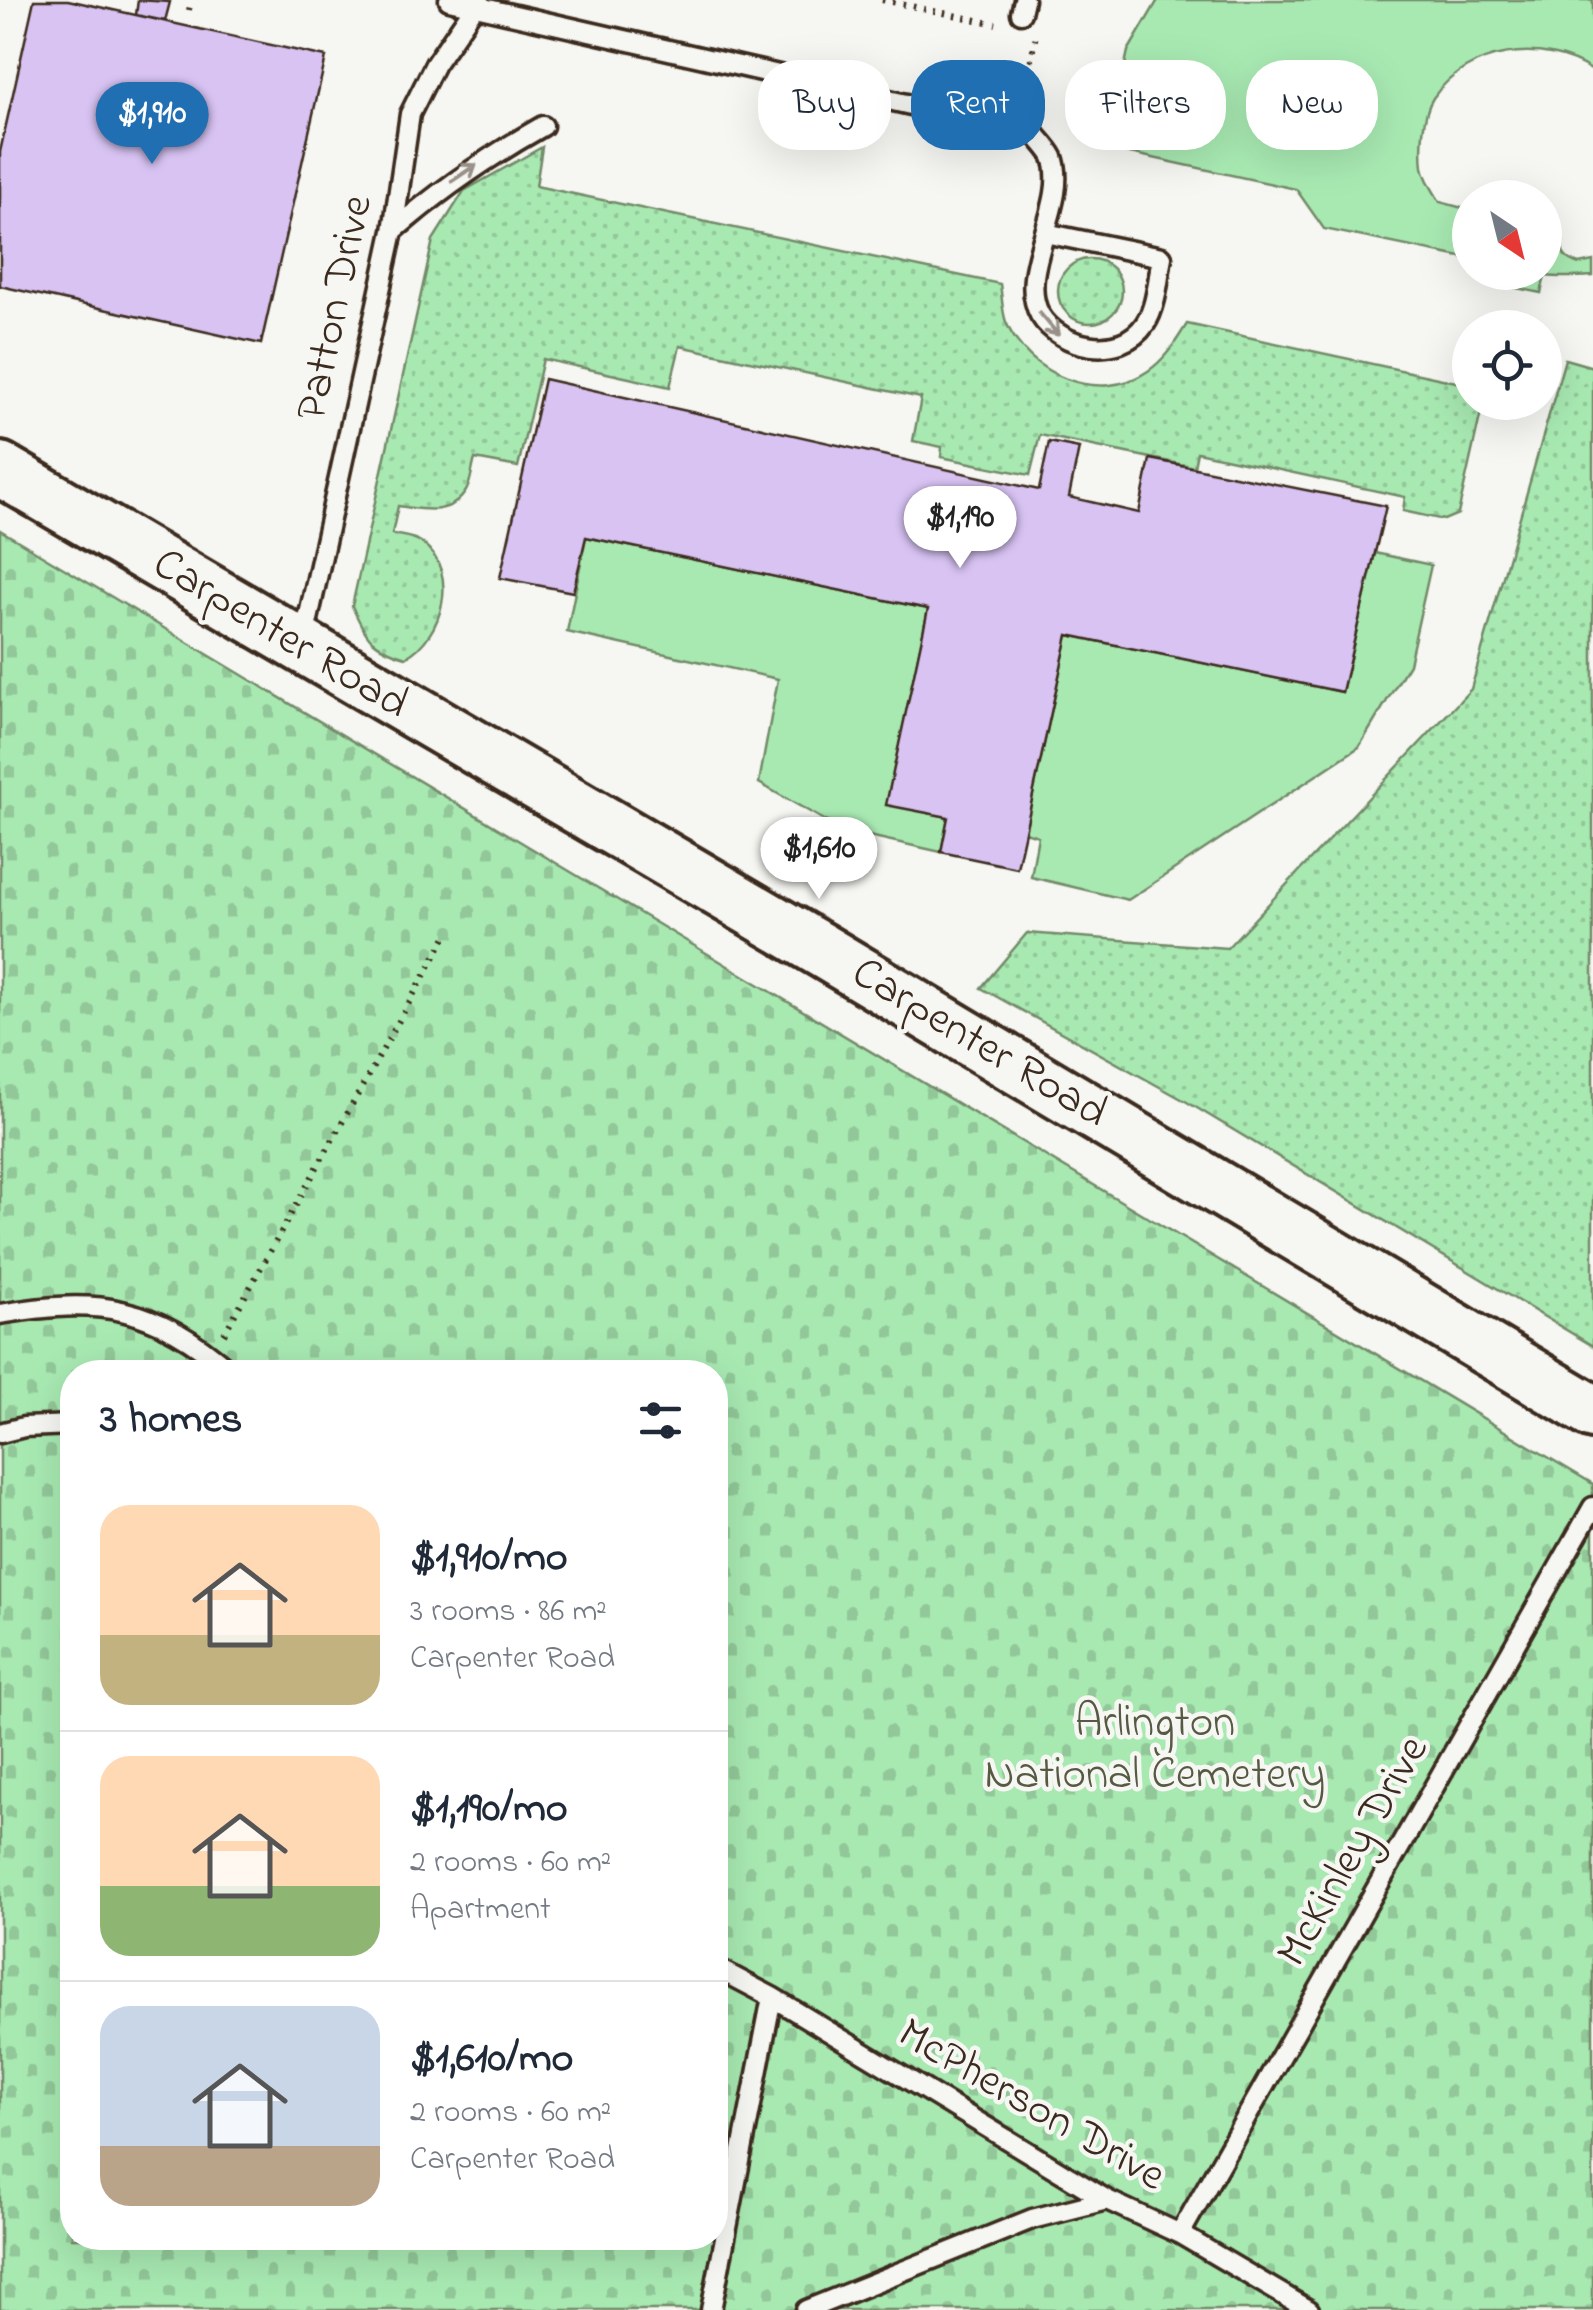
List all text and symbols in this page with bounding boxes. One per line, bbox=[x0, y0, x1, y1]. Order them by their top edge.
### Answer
chip: Buy bbox=[758, 60, 891, 150]
chip: Rent bbox=[911, 60, 1045, 150]
chip: Filters bbox=[1065, 60, 1226, 150]
chip: New bbox=[1246, 60, 1378, 150]
pin: $1,910 bbox=[71, 82, 233, 167]
text: $1,910 bbox=[118, 91, 186, 138]
one-way arrow bbox=[450, 163, 477, 184]
north arrow bbox=[1452, 180, 1562, 290]
map controls bbox=[1452, 180, 1562, 420]
street label: Patton Drive bbox=[280, 188, 392, 427]
button: locate bbox=[1452, 310, 1562, 420]
one-way arrow bbox=[1038, 311, 1060, 337]
pin: $1,190 bbox=[879, 486, 1041, 571]
text: $1,190 bbox=[926, 495, 994, 542]
street label: Carpenter Road bbox=[140, 533, 420, 737]
pin: $1,610 bbox=[738, 817, 900, 902]
text: $1,610 bbox=[782, 826, 856, 873]
street label: Carpenter Road bbox=[839, 942, 1119, 1146]
text: 3 homes bbox=[100, 1390, 242, 1451]
icon: filters bbox=[633, 1393, 688, 1448]
text: $1,910/mo bbox=[410, 1528, 568, 1589]
icon: home bbox=[180, 1545, 300, 1665]
text: 3 rooms · 86 m² bbox=[410, 1589, 607, 1636]
text: Carpenter Road bbox=[410, 1636, 615, 1683]
park label: Arlington National Cemetery bbox=[985, 1691, 1325, 1809]
street label: McKinley Drive bbox=[1261, 1723, 1447, 1980]
text: $1,190/mo bbox=[410, 1779, 568, 1840]
icon: home bbox=[180, 1796, 300, 1916]
text: 2 rooms · 60 m² bbox=[410, 1840, 611, 1887]
text: Apartment bbox=[410, 1887, 551, 1934]
street label: McPherson Drive bbox=[885, 2002, 1178, 2210]
text: $1,610/mo bbox=[410, 2029, 573, 2090]
icon: home bbox=[180, 2046, 300, 2166]
text: 2 rooms · 60 m² bbox=[410, 2090, 611, 2137]
text: Carpenter Road bbox=[410, 2137, 615, 2184]

